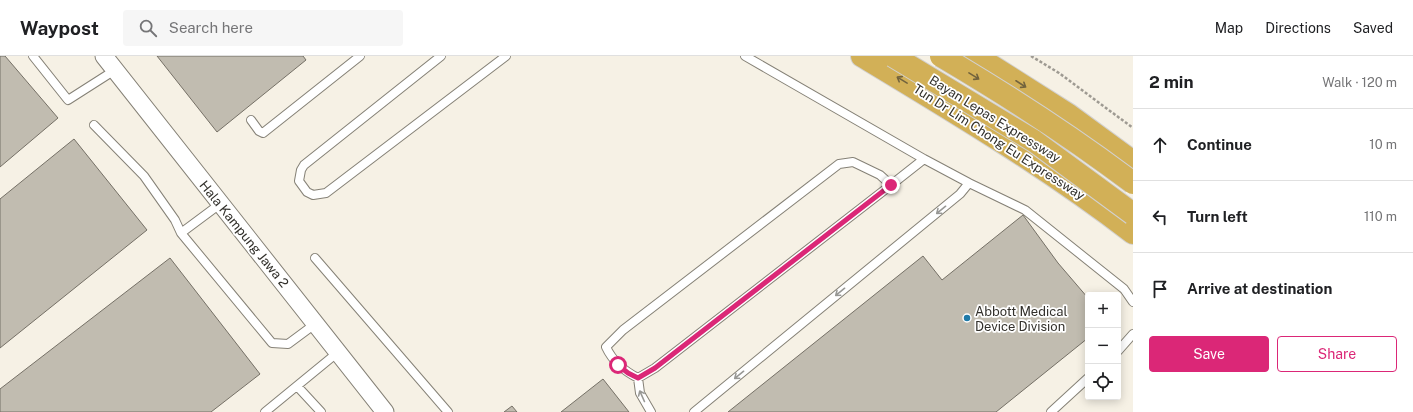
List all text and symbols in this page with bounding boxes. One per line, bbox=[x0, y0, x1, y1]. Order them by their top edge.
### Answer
search box bbox=[123, 10, 403, 46]
text: Waypost bbox=[20, 17, 99, 39]
icon: search bbox=[137, 17, 159, 39]
text: Search here bbox=[169, 19, 253, 36]
text: Map bbox=[1215, 20, 1243, 36]
text: Directions bbox=[1265, 20, 1331, 36]
text: Saved bbox=[1353, 20, 1393, 36]
street label: Bayan Lepas Expressway bbox=[927, 72, 1063, 166]
one-way arrow bbox=[968, 72, 979, 80]
text: 2 min bbox=[1149, 72, 1194, 92]
text: Walk · 120 m bbox=[1322, 75, 1397, 90]
one-way arrow bbox=[896, 76, 908, 84]
street label: Tun Dr Lim Chong Eu Expressway bbox=[910, 81, 1088, 203]
one-way arrow bbox=[1015, 81, 1027, 89]
icon: ahead bbox=[1149, 134, 1171, 156]
text: Continue bbox=[1187, 136, 1252, 153]
text: 10 m bbox=[1369, 137, 1397, 152]
route end bbox=[882, 176, 900, 194]
street label: Hala Kampung Jawa 2 bbox=[196, 178, 292, 290]
one-way arrow bbox=[935, 205, 946, 214]
icon: left bbox=[1149, 206, 1171, 228]
text: Turn left bbox=[1187, 208, 1248, 225]
text: 110 m bbox=[1364, 209, 1397, 224]
icon: arrive bbox=[1149, 278, 1171, 300]
text: Arrive at destination bbox=[1187, 280, 1332, 297]
one-way arrow bbox=[835, 288, 845, 297]
map controls bbox=[1085, 292, 1121, 400]
button: + bbox=[1085, 292, 1121, 328]
place label: Abbott Medical Device Division bbox=[975, 304, 1067, 334]
marker: Abbott Medical Device Division bbox=[962, 313, 972, 323]
button: − bbox=[1085, 328, 1121, 364]
button: Save bbox=[1149, 336, 1269, 372]
button: Share bbox=[1277, 336, 1397, 372]
route start bbox=[609, 356, 627, 374]
button: locate bbox=[1085, 364, 1121, 400]
one-way arrow bbox=[734, 370, 745, 379]
one-way arrow bbox=[638, 390, 646, 402]

